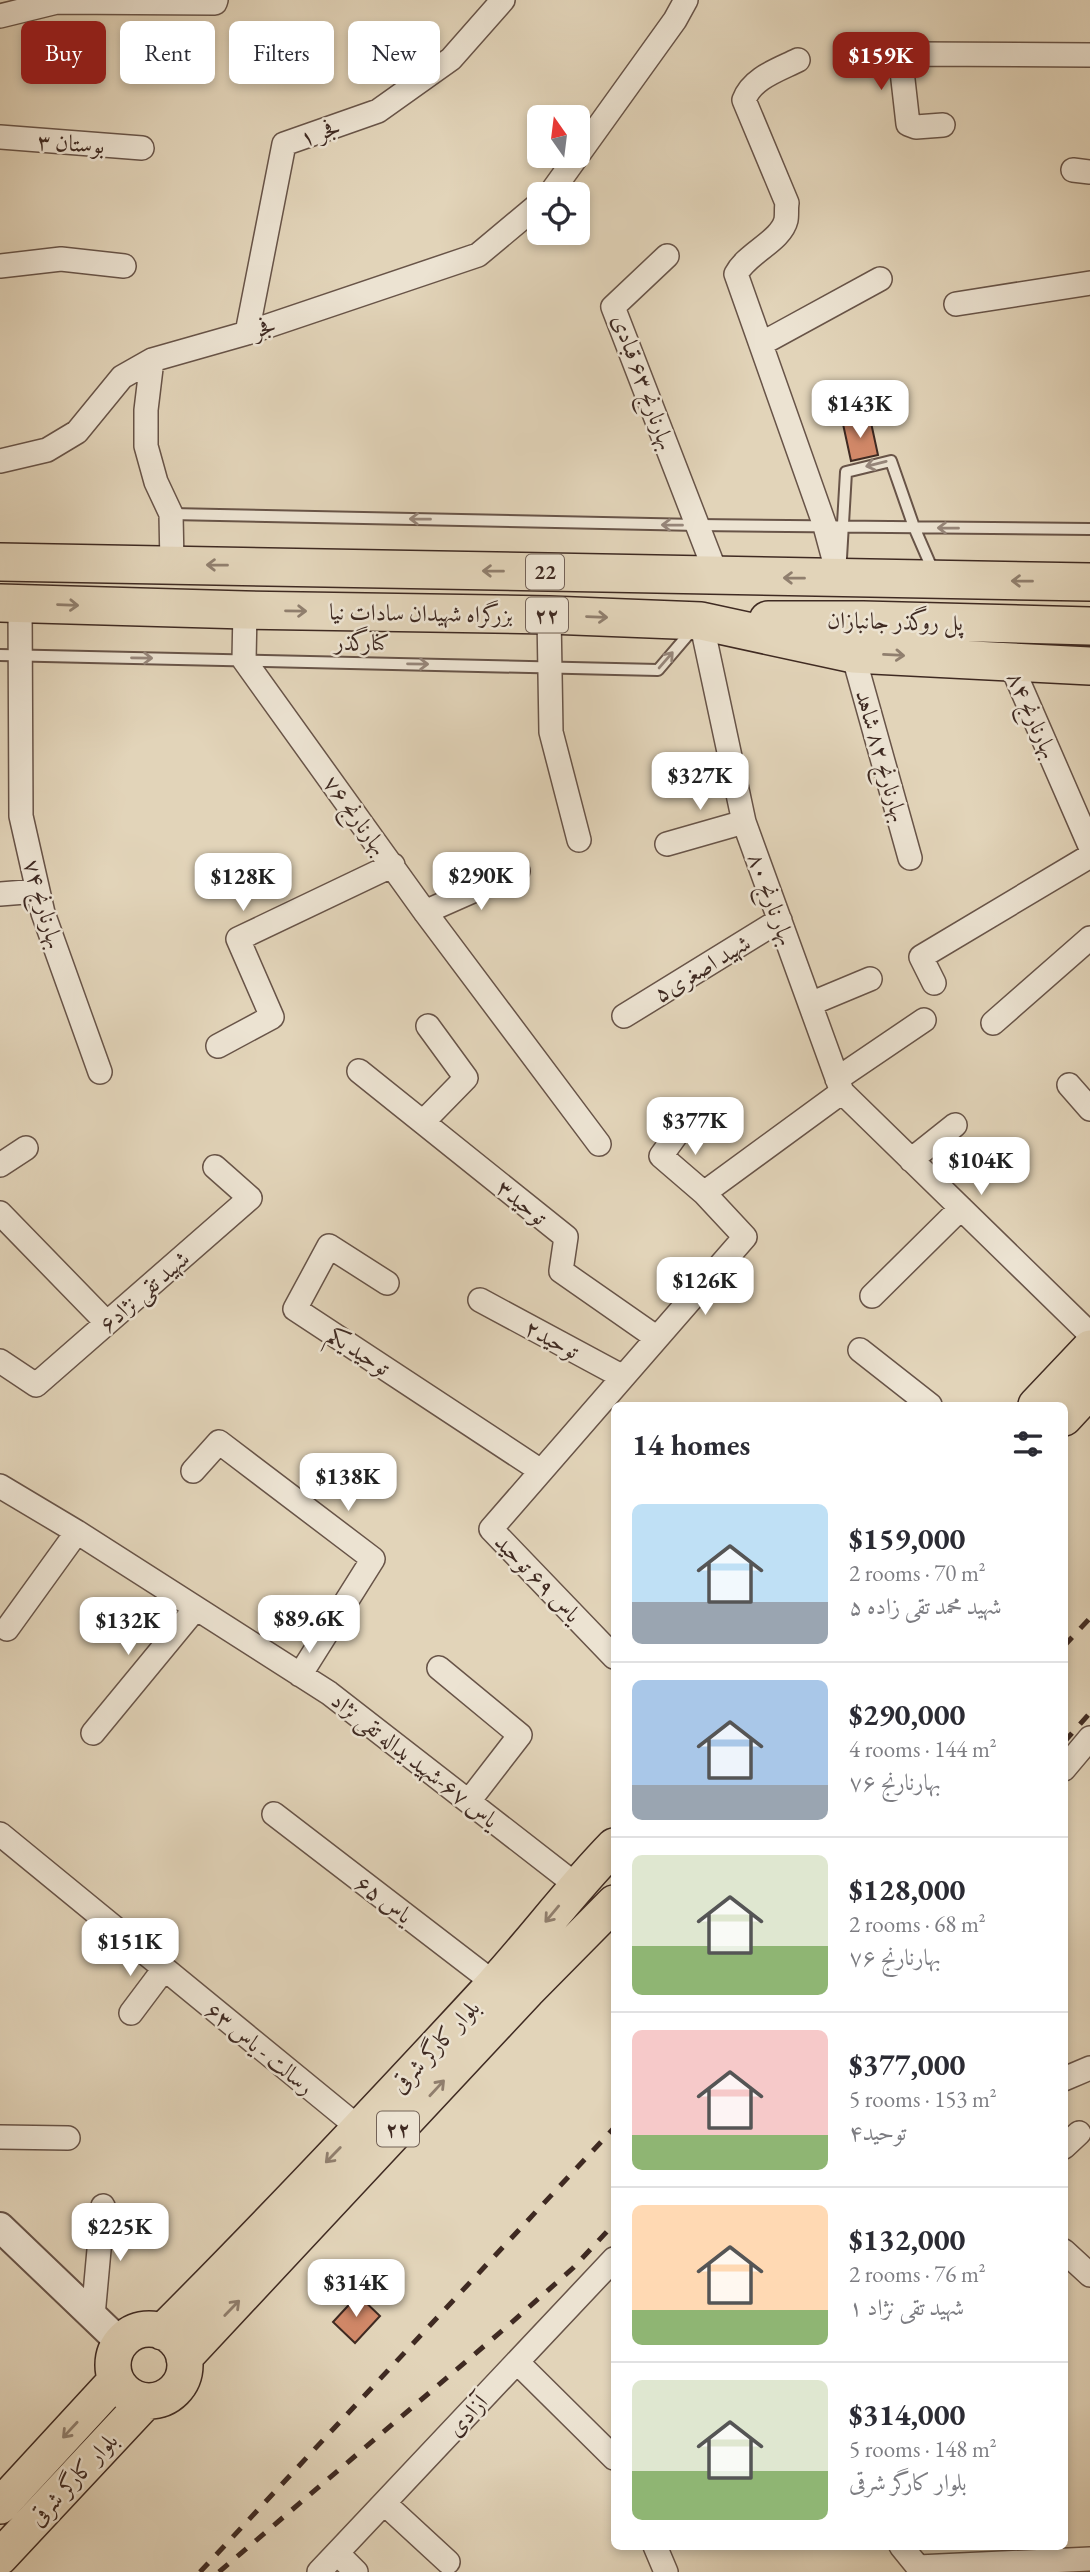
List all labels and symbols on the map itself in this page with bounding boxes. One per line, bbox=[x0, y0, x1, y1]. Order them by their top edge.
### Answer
pin: $159K bbox=[832, 32, 930, 92]
north arrow bbox=[527, 105, 590, 168]
street label: فجر ۱ bbox=[296, 111, 344, 153]
street label: بوستان ۳ bbox=[36, 126, 106, 160]
street label: فجر bbox=[247, 309, 280, 345]
street label: بهارنارنج ۶۳ قبادی bbox=[601, 310, 682, 456]
pin: $143K bbox=[811, 380, 909, 440]
one-way arrow bbox=[866, 458, 888, 471]
one-way arrow bbox=[409, 512, 432, 526]
one-way arrow bbox=[661, 518, 684, 531]
one-way arrow bbox=[937, 521, 960, 534]
road number: 22 bbox=[526, 554, 564, 590]
one-way arrow bbox=[206, 559, 229, 572]
one-way arrow bbox=[482, 565, 505, 578]
one-way arrow bbox=[783, 571, 806, 584]
one-way arrow bbox=[1011, 574, 1034, 587]
street label: بزرگراه شهیدان سادات نیا bbox=[329, 596, 513, 630]
one-way arrow bbox=[56, 598, 79, 612]
road number: ۲۲ bbox=[526, 598, 568, 632]
one-way arrow bbox=[284, 604, 307, 618]
street label: پل روگذر جانبازان bbox=[827, 604, 965, 639]
one-way arrow bbox=[585, 610, 608, 623]
street label: کنارگذر bbox=[332, 625, 390, 657]
one-way arrow bbox=[882, 649, 905, 662]
one-way arrow bbox=[658, 651, 674, 669]
one-way arrow bbox=[130, 652, 153, 665]
one-way arrow bbox=[406, 657, 429, 671]
street label: بهارنارنج ۸۴ bbox=[996, 667, 1065, 765]
street label: بهارنارنج ۸۲ شاهد bbox=[844, 686, 915, 827]
pin: $327K bbox=[651, 752, 749, 812]
street label: بهارنارنج ۷۶ bbox=[313, 769, 395, 864]
street label: بهار نارنج ۸۰ bbox=[737, 849, 803, 951]
pin: $290K bbox=[432, 852, 530, 912]
pin: $128K bbox=[194, 853, 292, 913]
street label: بهارنارنج ۷۴ bbox=[12, 856, 71, 954]
street label: شهید اصغری۵ bbox=[648, 927, 756, 1009]
pin: $377K bbox=[646, 1098, 744, 1157]
pin: $104K bbox=[932, 1138, 1030, 1197]
street label: توحید۳ bbox=[490, 1172, 554, 1232]
street label: شهید تقی نژاد۶ bbox=[92, 1243, 197, 1340]
pin: $126K bbox=[656, 1258, 754, 1317]
street label: توحید۲ bbox=[520, 1312, 585, 1366]
street label: توحید یکم bbox=[318, 1320, 397, 1389]
pin: $138K bbox=[299, 1454, 397, 1513]
street label: یاس ۶۹ توحید bbox=[488, 1527, 589, 1630]
pin: $89.6K bbox=[252, 1596, 366, 1655]
pin: $132K bbox=[79, 1598, 177, 1657]
street label: یاس ۶۷-شهید یداله تقی نژاد bbox=[324, 1685, 506, 1837]
street label: یاس ۶۵ bbox=[349, 1868, 420, 1931]
one-way arrow bbox=[544, 1905, 560, 1923]
pin: $151K bbox=[81, 1918, 179, 1978]
street label: بلوار کارگر شرقی bbox=[384, 1993, 487, 2100]
street label: رسالت - یاس ۶۳ bbox=[200, 1995, 320, 2101]
one-way arrow bbox=[429, 2079, 445, 2097]
road number: ۲۲ bbox=[377, 2112, 419, 2146]
one-way arrow bbox=[325, 2146, 342, 2163]
pin: $225K bbox=[71, 2204, 169, 2263]
pin: $314K bbox=[307, 2260, 405, 2319]
one-way arrow bbox=[223, 2300, 240, 2317]
street label: آزادی bbox=[440, 2385, 496, 2442]
one-way arrow bbox=[62, 2421, 78, 2439]
street label: بلوار کارگر شرقی bbox=[22, 2426, 125, 2533]

